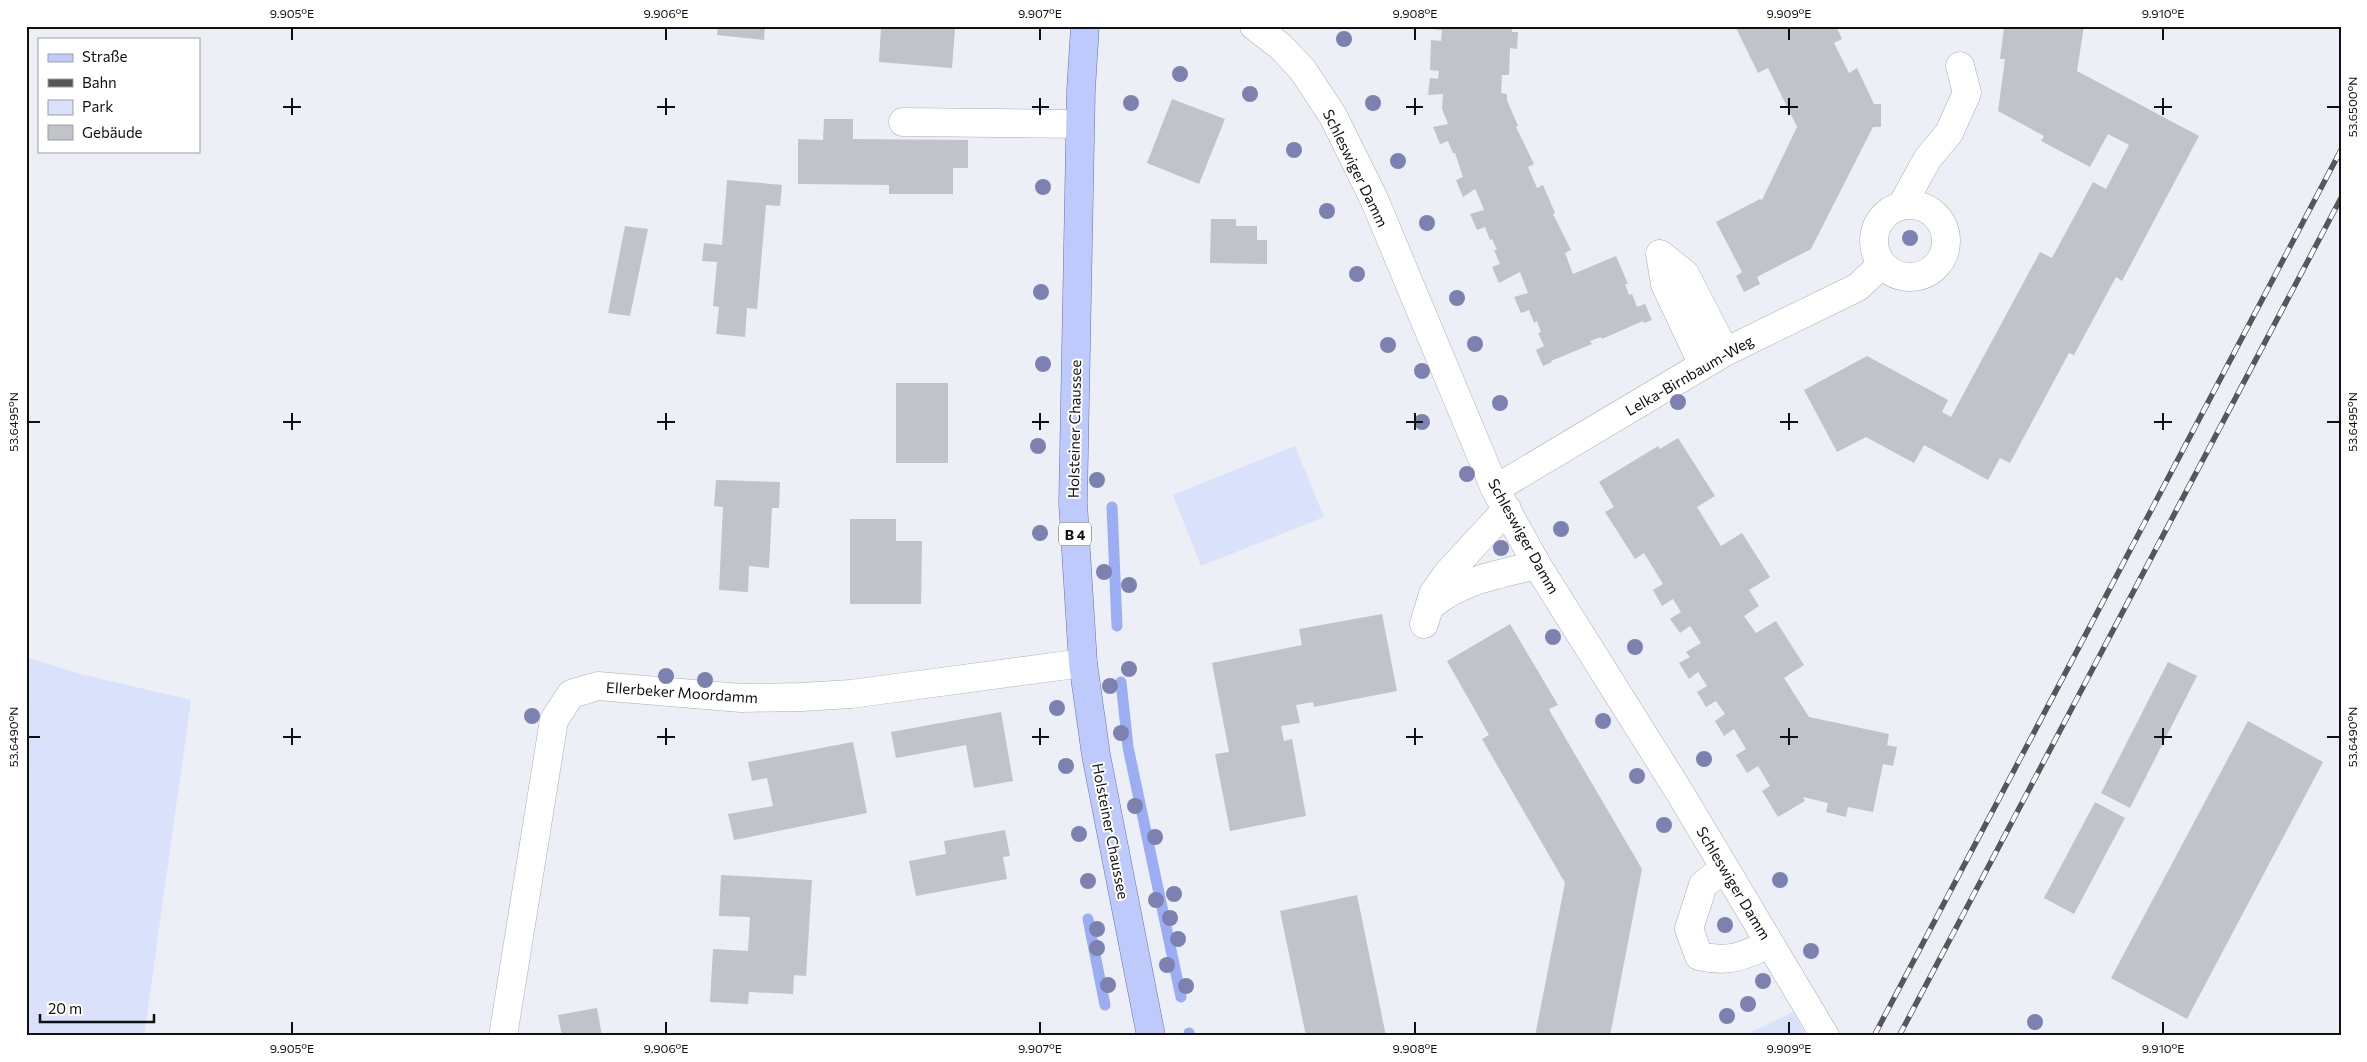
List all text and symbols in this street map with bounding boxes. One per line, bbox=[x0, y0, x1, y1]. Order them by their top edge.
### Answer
text: 9.905°E bbox=[270, 6, 314, 20]
text: 9.906°E bbox=[644, 6, 688, 20]
text: 9.907°E bbox=[1018, 6, 1062, 20]
text: 9.908°E bbox=[1393, 6, 1437, 20]
text: 9.909°E bbox=[1767, 6, 1811, 20]
text: 9.910°E bbox=[2142, 6, 2184, 20]
legend bbox=[38, 38, 200, 152]
text: Straße bbox=[82, 47, 128, 65]
text: Bahn bbox=[82, 73, 117, 91]
text: 53.6500°N bbox=[2345, 77, 2359, 137]
text: Park bbox=[82, 97, 113, 115]
street label: Schleswiger Damm bbox=[1320, 106, 1392, 230]
text: Gebäude bbox=[82, 123, 143, 141]
street label: Lelka-Birnbaum-Weg bbox=[1622, 331, 1756, 419]
street label: Holsteiner Chaussee bbox=[1064, 360, 1084, 498]
text: 53.6495°N bbox=[6, 392, 20, 452]
text: 53.6495°N bbox=[2345, 392, 2359, 452]
street label: Schleswiger Damm bbox=[1485, 475, 1563, 597]
road number: B 4 bbox=[1059, 522, 1091, 546]
street label: Ellerbeker Moordamm bbox=[605, 678, 759, 706]
text: 53.6490°N bbox=[6, 707, 20, 767]
text: 53.6490°N bbox=[2345, 707, 2359, 767]
street label: Holsteiner Chaussee bbox=[1089, 761, 1133, 901]
street label: Schleswiger Damm bbox=[1693, 823, 1775, 943]
scale bar bbox=[40, 992, 154, 1024]
text: 20 m bbox=[48, 999, 82, 1017]
text: 9.905°E bbox=[270, 1041, 314, 1055]
text: 9.906°E bbox=[644, 1041, 688, 1055]
text: 9.907°E bbox=[1018, 1041, 1062, 1055]
text: 9.908°E bbox=[1393, 1041, 1437, 1055]
text: 9.909°E bbox=[1767, 1041, 1811, 1055]
text: 9.910°E bbox=[2142, 1041, 2184, 1055]

